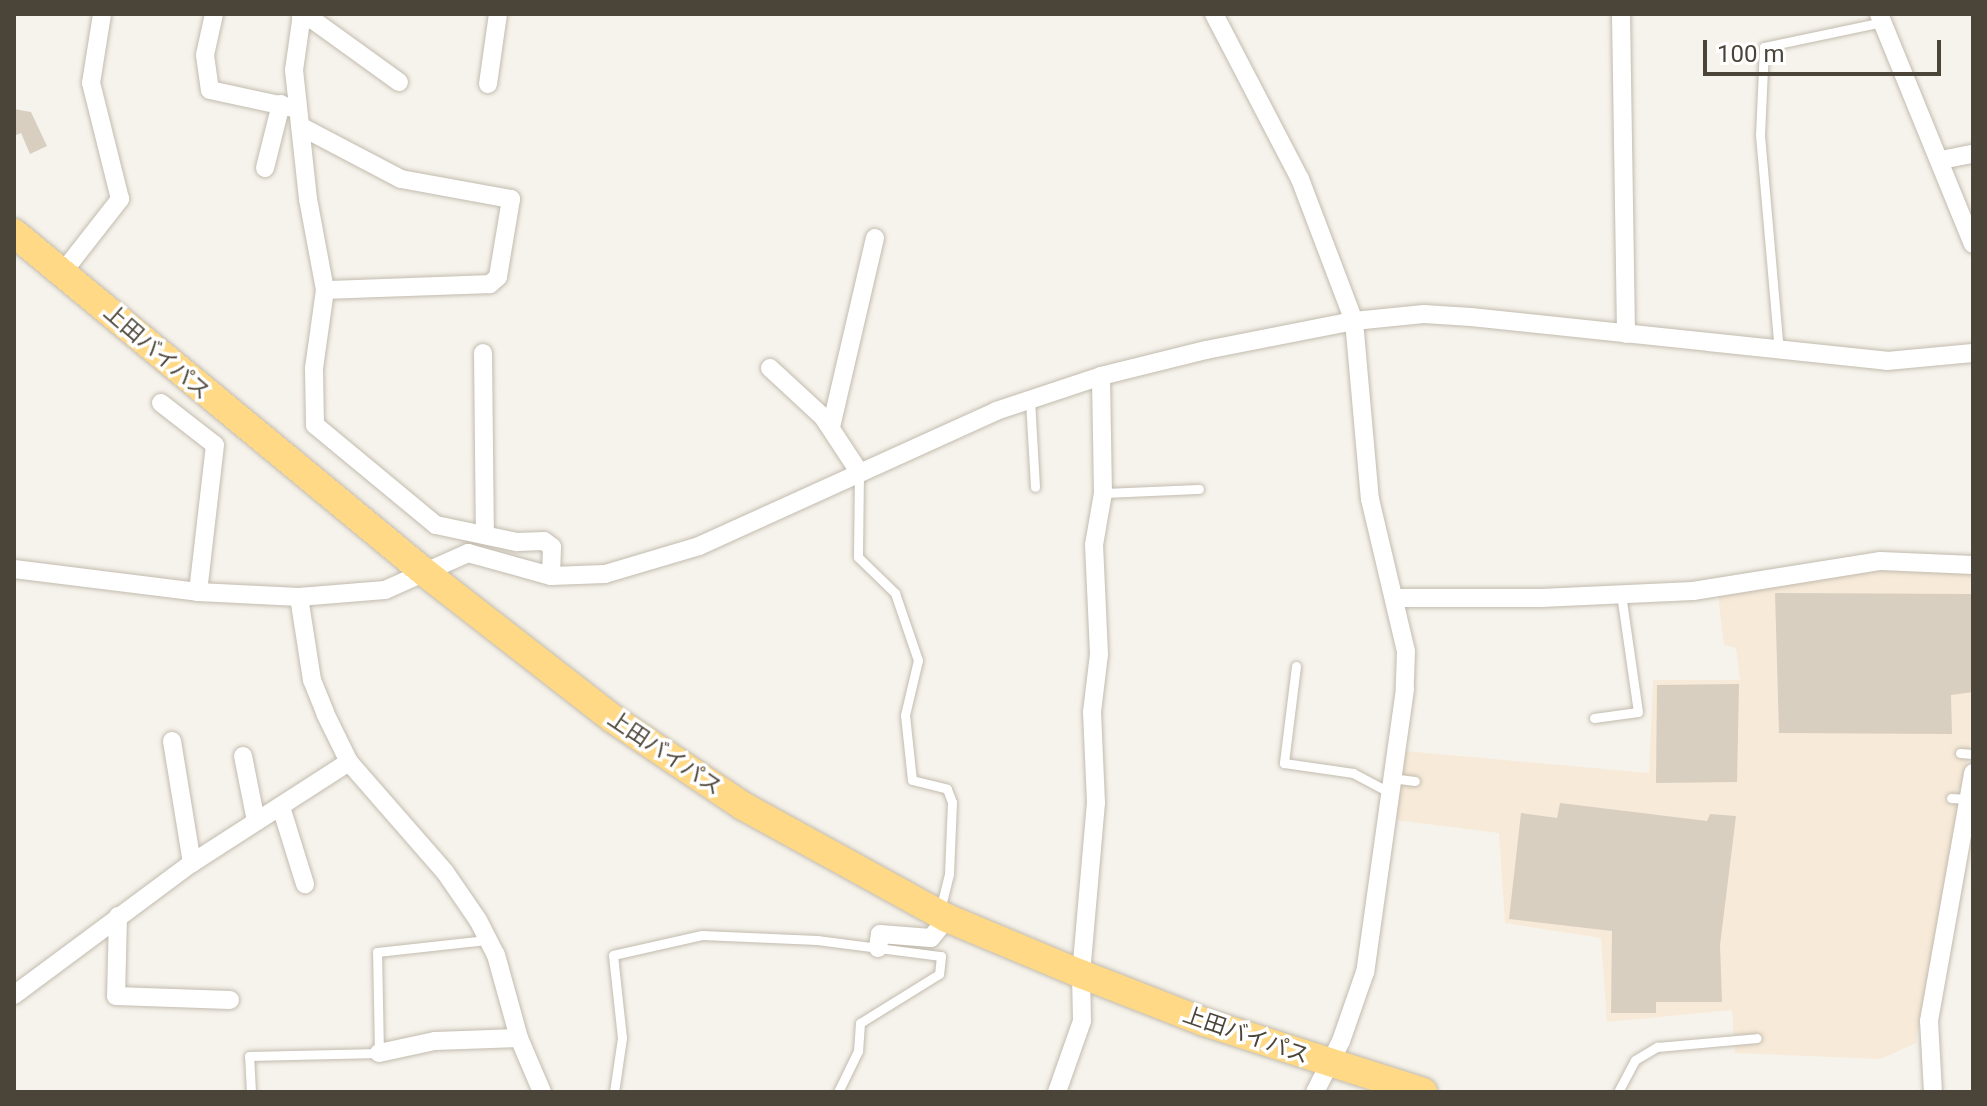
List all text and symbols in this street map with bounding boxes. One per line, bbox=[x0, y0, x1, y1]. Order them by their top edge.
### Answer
scale bar bbox=[1707, 24, 1945, 74]
text: 100 m bbox=[1717, 40, 1784, 68]
street label: 上田バイパス bbox=[99, 299, 215, 405]
street label: 上田バイパス bbox=[603, 705, 727, 801]
street label: 上田バイパス bbox=[1179, 1001, 1313, 1069]

